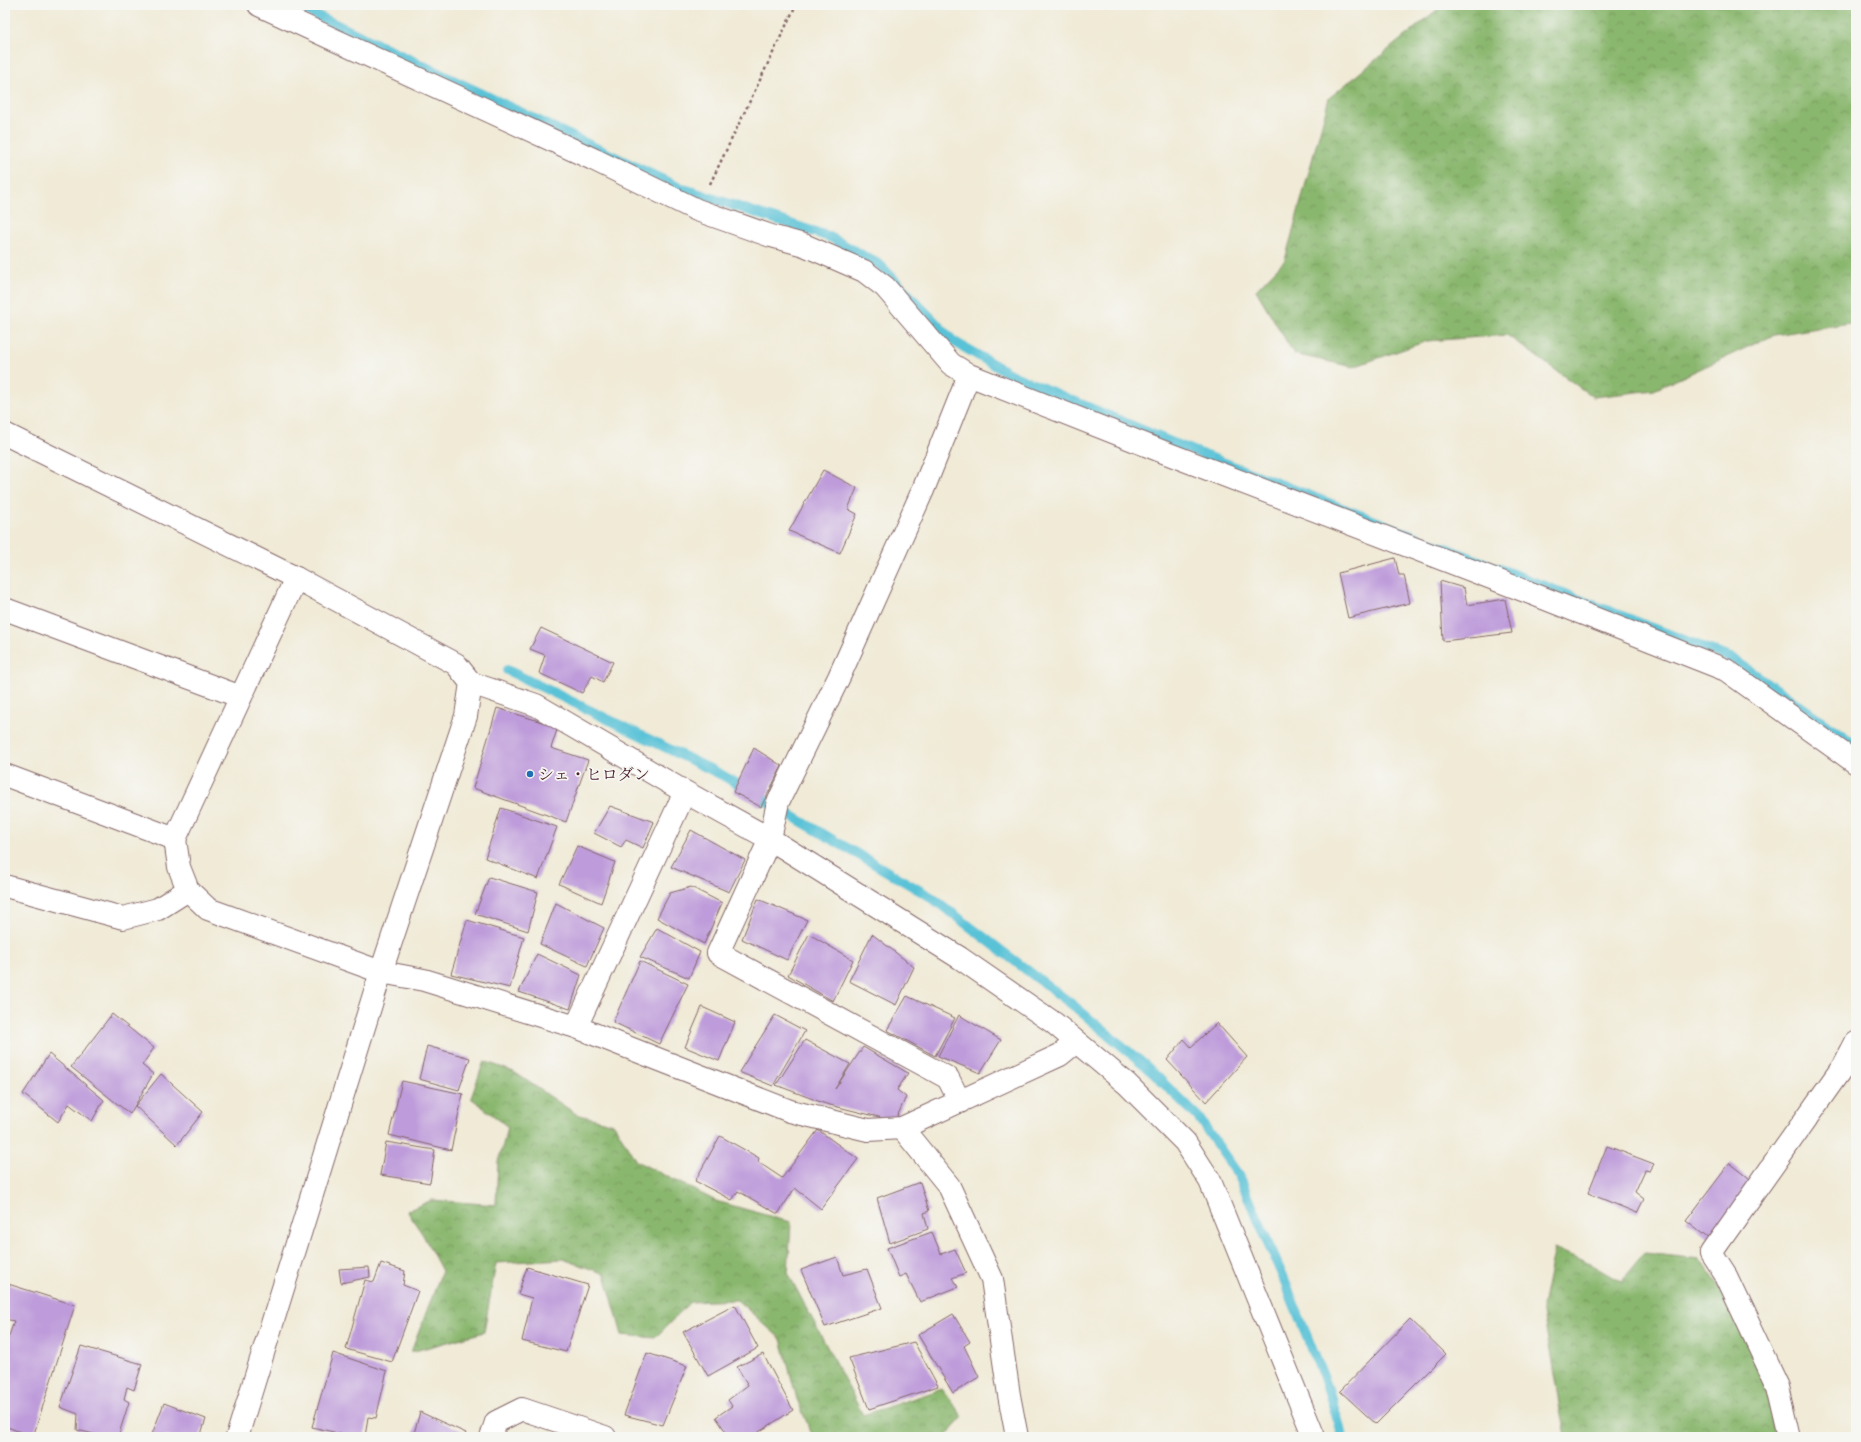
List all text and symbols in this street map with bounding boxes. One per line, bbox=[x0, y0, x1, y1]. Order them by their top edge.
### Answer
place label: シェ・ヒロダン bbox=[538, 764, 650, 785]
marker: シェ・ヒロダン bbox=[525, 769, 535, 779]

